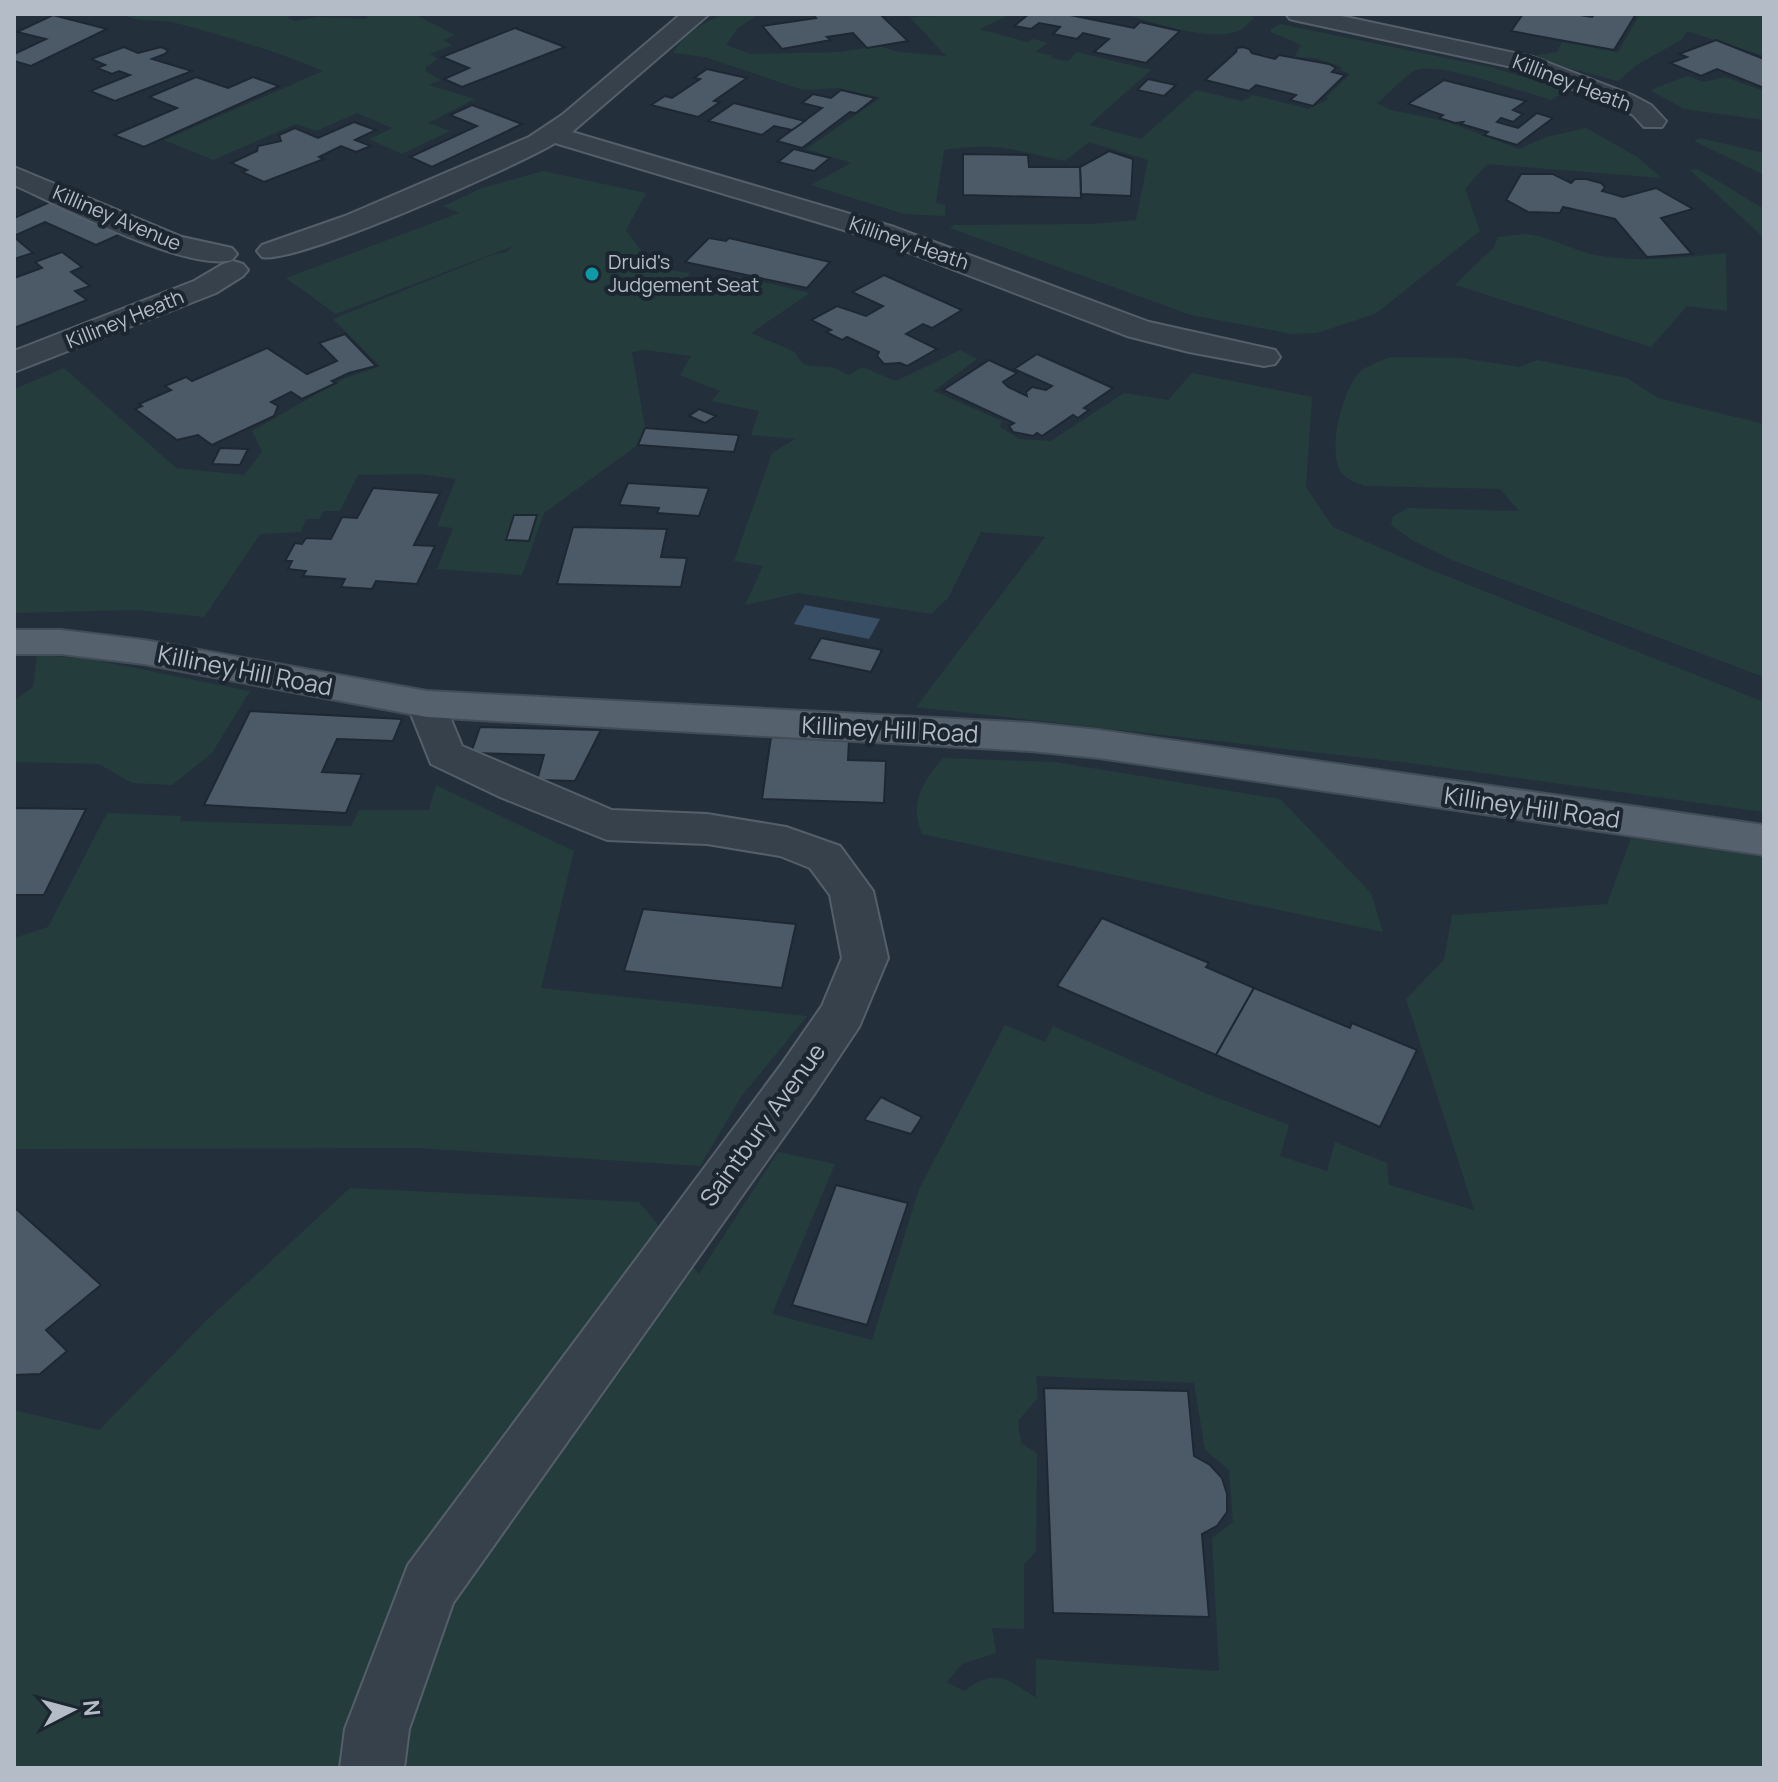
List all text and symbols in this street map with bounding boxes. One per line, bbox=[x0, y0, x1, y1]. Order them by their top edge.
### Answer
street label: Killiney Heath bbox=[1509, 48, 1635, 117]
street label: Killiney Avenue bbox=[49, 178, 185, 257]
street label: Killiney Heath bbox=[846, 209, 972, 276]
place label: Druid's Judgement Seat bbox=[608, 248, 759, 298]
marker: Druid's Judgement Seat bbox=[583, 265, 601, 283]
street label: Killiney Heath bbox=[62, 283, 188, 354]
street label: Killiney Hill Road bbox=[155, 636, 335, 703]
street label: Killiney Hill Road bbox=[801, 707, 979, 750]
street label: Killiney Hill Road bbox=[1442, 778, 1622, 835]
street label: Saintbury Avenue bbox=[691, 1036, 832, 1212]
north arrow bbox=[32, 1670, 112, 1750]
text: N bbox=[76, 1698, 108, 1717]

